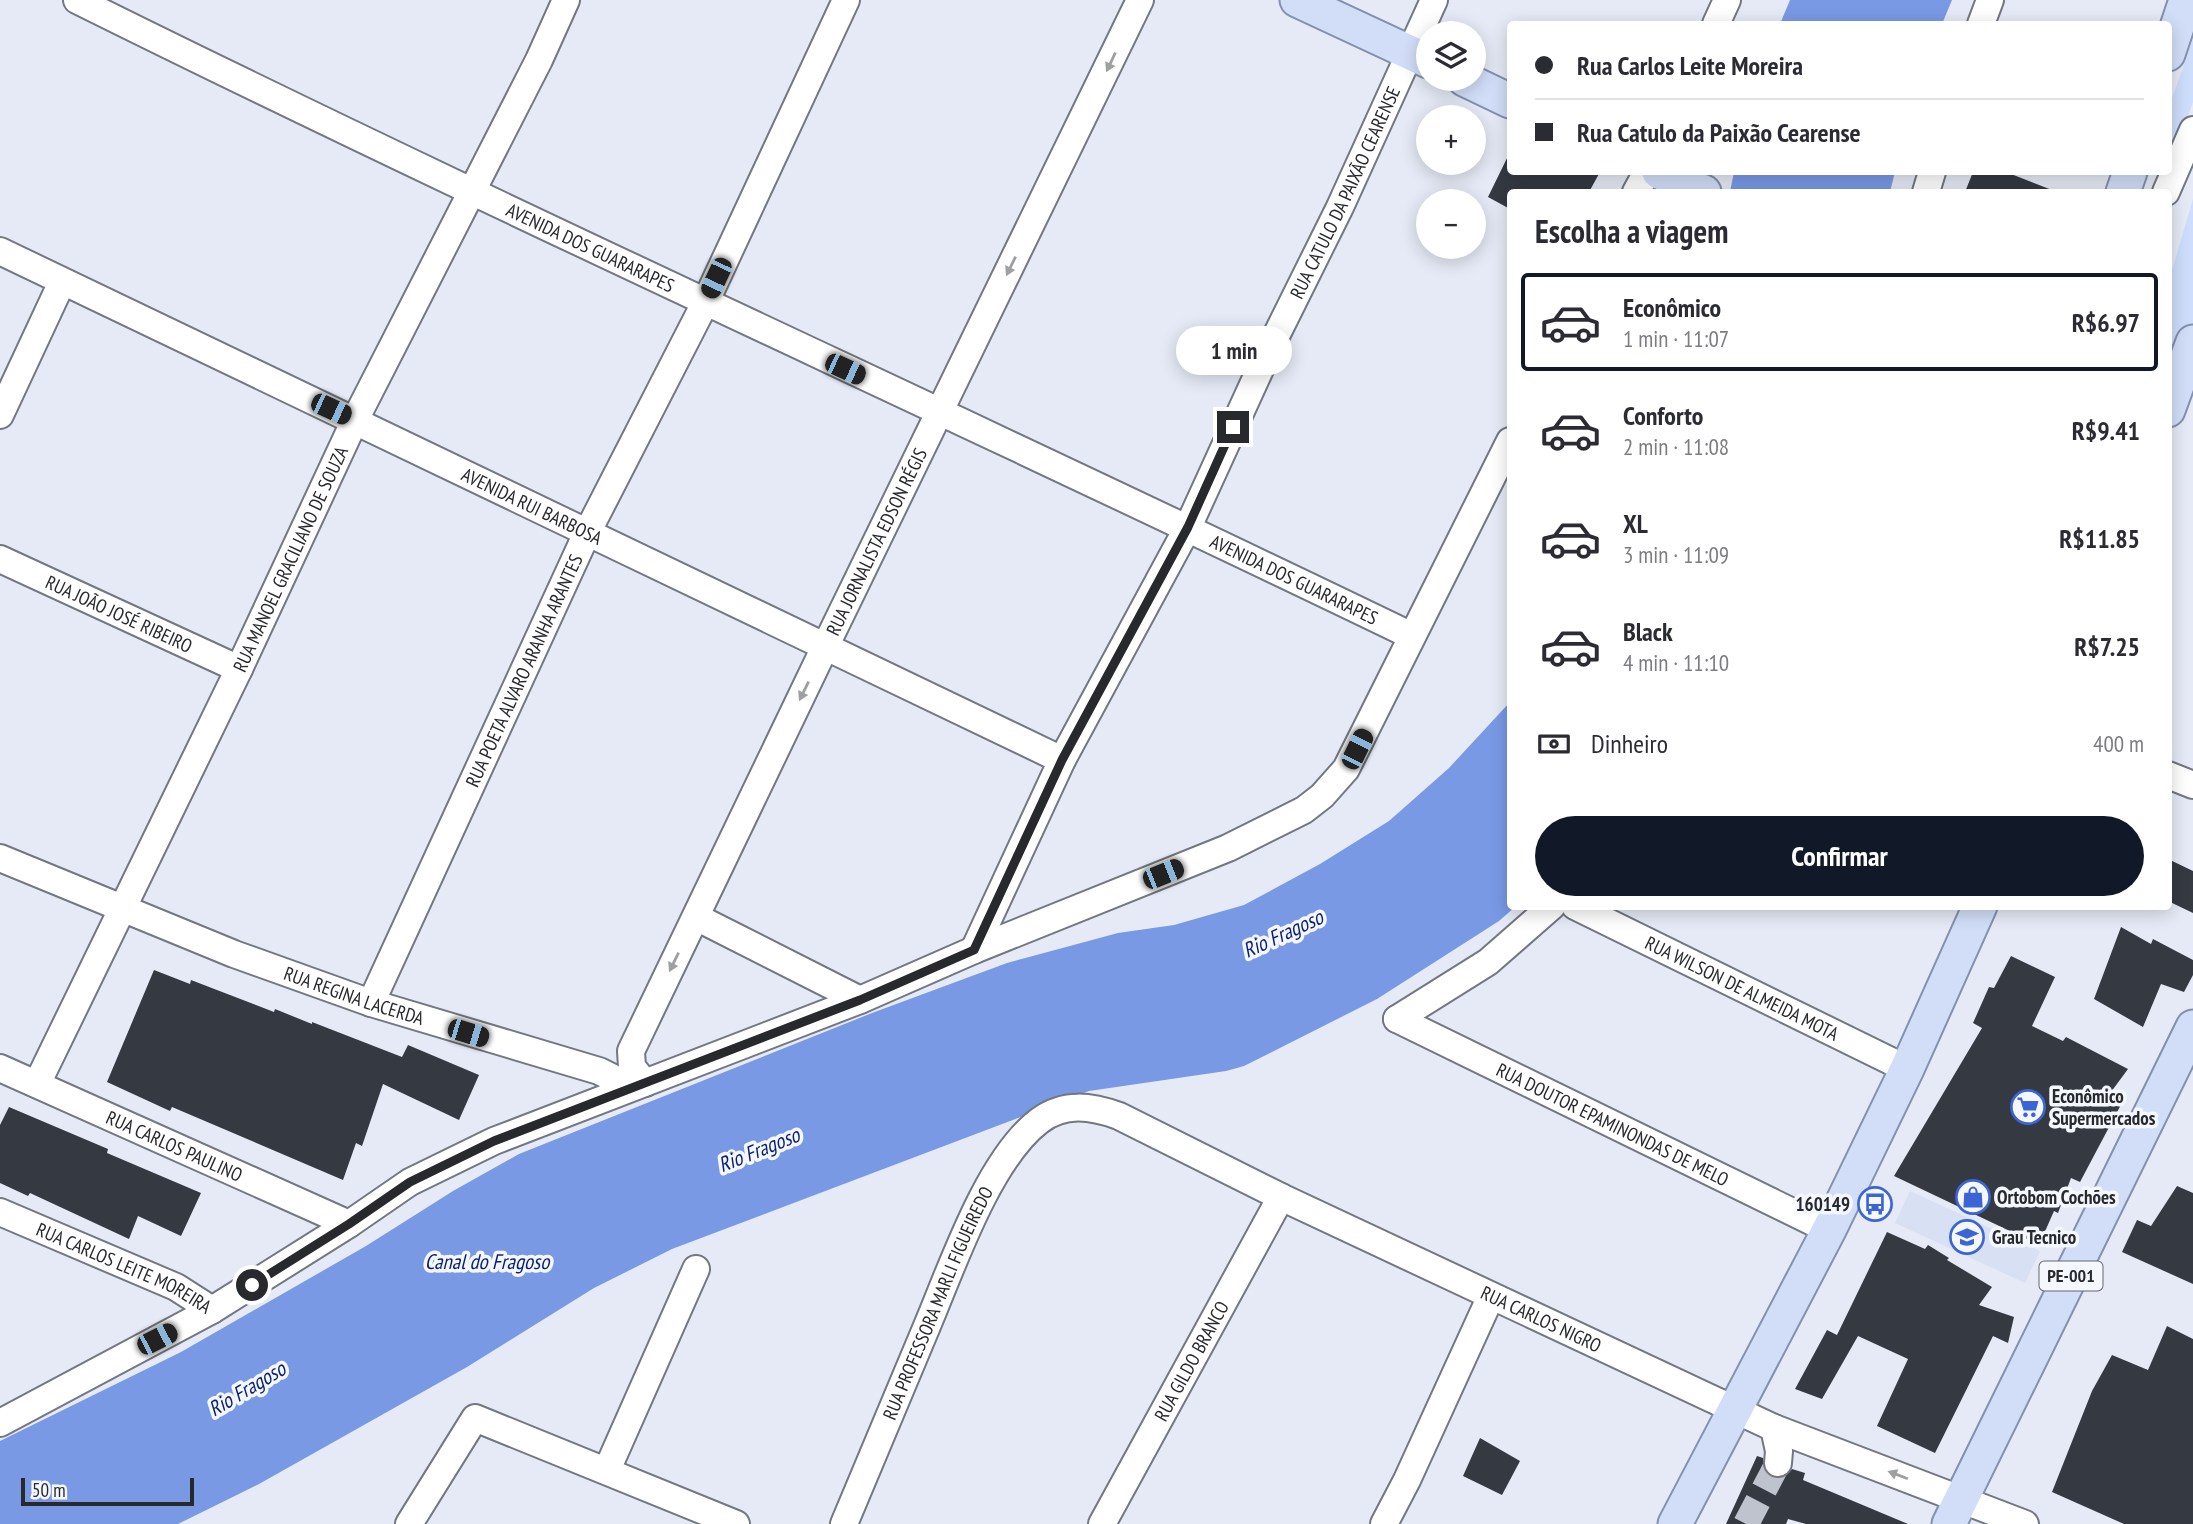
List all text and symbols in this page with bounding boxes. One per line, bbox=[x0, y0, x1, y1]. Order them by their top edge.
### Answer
map controls bbox=[1416, 21, 1486, 259]
button: layers bbox=[1416, 21, 1486, 91]
text: Rua Carlos Leite Moreira bbox=[1577, 49, 1803, 82]
one-way arrow bbox=[1105, 52, 1117, 72]
street label: RUA CATULO DA PAIXÃO CEARENSE bbox=[1284, 82, 1405, 302]
button: + bbox=[1416, 105, 1486, 175]
text: Rua Catulo da Paixão Cearense bbox=[1577, 116, 1861, 149]
button: − bbox=[1416, 189, 1486, 259]
street label: AVENIDA DOS GUARARAPES bbox=[503, 198, 678, 297]
text: Escolha a viagem bbox=[1535, 210, 1728, 252]
car bbox=[698, 255, 735, 301]
one-way arrow bbox=[1006, 256, 1017, 276]
icon: car bbox=[1539, 291, 1602, 354]
text: Econômico bbox=[1623, 291, 1721, 324]
text: R$6.97 bbox=[2072, 306, 2140, 339]
text: 1 min · 11:07 bbox=[1623, 324, 1729, 353]
callout: 1 min bbox=[1175, 326, 1291, 374]
text: 1 min bbox=[1211, 336, 1257, 365]
car bbox=[822, 351, 869, 387]
car bbox=[308, 391, 355, 427]
icon: car bbox=[1539, 399, 1602, 462]
text: Conforto bbox=[1623, 399, 1703, 432]
route end bbox=[1217, 411, 1249, 443]
text: R$9.41 bbox=[2072, 414, 2140, 447]
text: 2 min · 11:08 bbox=[1623, 432, 1729, 461]
street label: RUA MANOEL GRACILIANO DE SOUZA bbox=[227, 442, 353, 676]
street label: RUA JORNALISTA EDSON RÉGIS bbox=[821, 444, 932, 639]
street label: AVENIDA RUI BARBOSA bbox=[458, 462, 606, 550]
icon: car bbox=[1539, 507, 1602, 570]
text: XL bbox=[1623, 507, 1648, 540]
text: R$11.85 bbox=[2059, 522, 2140, 555]
street label: AVENIDA DOS GUARARAPES bbox=[1206, 529, 1382, 630]
text: 3 min · 11:09 bbox=[1623, 540, 1729, 569]
street label: RUA POETA ALVARO ARANHA ARANTES bbox=[460, 550, 588, 791]
street label: RUA JOÃO JOSÉ RIBEIRO bbox=[42, 570, 196, 658]
icon: car bbox=[1539, 615, 1602, 678]
text: Black bbox=[1623, 615, 1673, 648]
text: R$7.25 bbox=[2074, 630, 2140, 663]
text: 4 min · 11:10 bbox=[1623, 648, 1729, 677]
one-way arrow bbox=[798, 680, 809, 701]
icon: cash bbox=[1535, 725, 1573, 763]
car bbox=[1339, 726, 1376, 772]
text: Dinheiro bbox=[1591, 727, 1668, 760]
text: 400 m bbox=[2093, 729, 2144, 758]
button: Confirmar bbox=[1535, 816, 2144, 896]
car bbox=[1140, 856, 1187, 892]
water label: Rio Fragoso bbox=[1238, 902, 1329, 964]
street label: RUA WILSON DE ALMEIDA MOTA bbox=[1641, 930, 1843, 1046]
one-way arrow bbox=[668, 952, 679, 972]
street label: RUA REGINA LACERDA bbox=[281, 961, 427, 1030]
car bbox=[445, 1017, 492, 1049]
street label: RUA DOUTOR EPAMINONDAS DE MELO bbox=[1492, 1057, 1733, 1191]
place label: Econômico Supermercados bbox=[2052, 1084, 2156, 1130]
supermarket icon: Econômico Supermercados bbox=[2009, 1088, 2047, 1126]
street label: RUA CARLOS PAULINO bbox=[103, 1105, 246, 1187]
water label: Rio Fragoso bbox=[714, 1120, 805, 1178]
shop icon: Ortobom Cochões bbox=[1954, 1178, 1992, 1216]
street label: RUA PROFESSORA MARLI FIGUEIREDO bbox=[877, 1182, 998, 1423]
bus stop icon: 160149 bbox=[1856, 1185, 1894, 1223]
place label: Ortobom Cochões bbox=[1997, 1185, 2116, 1209]
place label: 160149 bbox=[1796, 1192, 1850, 1216]
street label: RUA CARLOS LEITE MOREIRA bbox=[33, 1217, 216, 1319]
school or university icon: Grau Tecnico bbox=[1948, 1218, 1986, 1256]
place label: Grau Tecnico bbox=[1992, 1225, 2076, 1249]
water label: Canal do Fragoso bbox=[425, 1248, 551, 1275]
road number: PE-001 bbox=[2039, 1261, 2102, 1290]
route start bbox=[236, 1269, 268, 1301]
street label: RUA CARLOS NIGRO bbox=[1477, 1280, 1605, 1357]
street label: RUA GILDO BRANCO bbox=[1149, 1297, 1234, 1425]
car bbox=[134, 1320, 181, 1358]
water label: Rio Fragoso bbox=[203, 1354, 292, 1422]
one-way arrow bbox=[1887, 1469, 1908, 1480]
scale bar bbox=[21, 1475, 194, 1507]
text: 50 m bbox=[32, 1478, 66, 1502]

